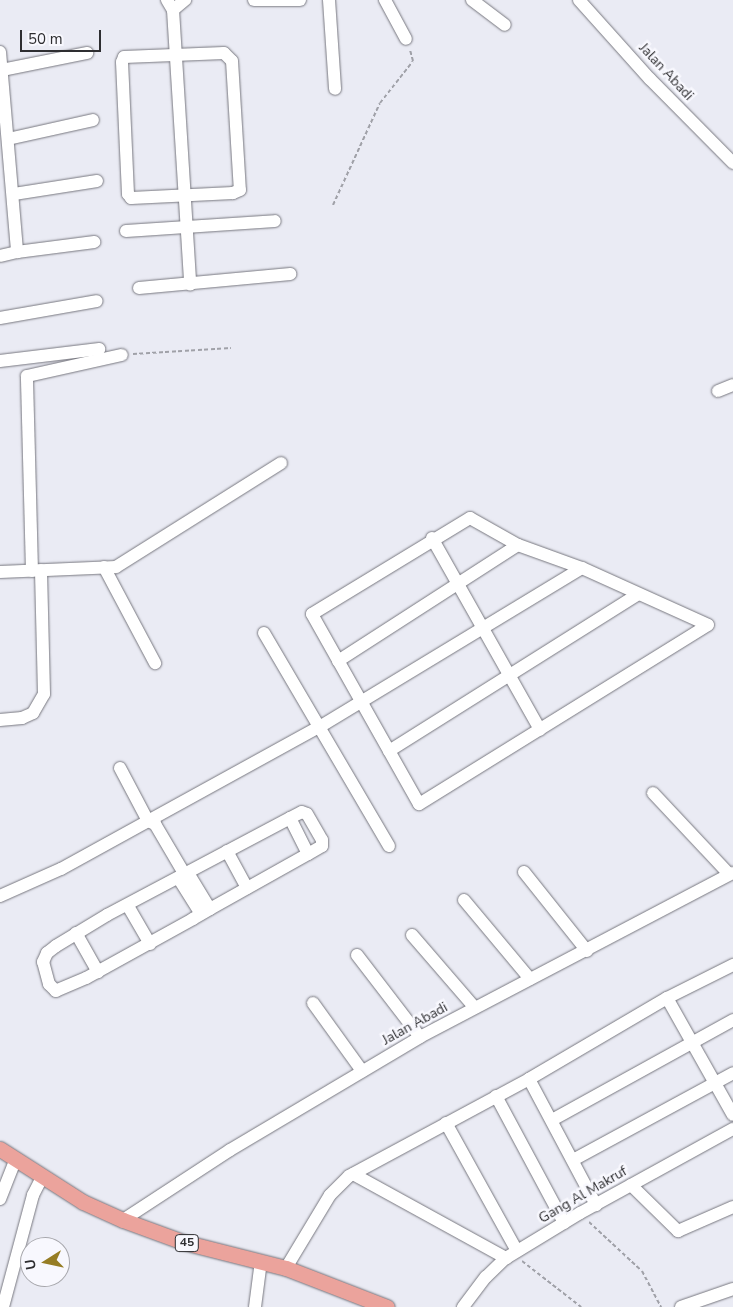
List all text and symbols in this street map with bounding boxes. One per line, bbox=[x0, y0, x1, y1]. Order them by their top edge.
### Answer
scale bar bbox=[22, 20, 104, 52]
text: 50 m bbox=[28, 29, 63, 49]
street label: Jalan Abadi bbox=[635, 40, 697, 104]
street label: Jalan Abadi bbox=[379, 999, 451, 1049]
street label: Gang Al Makruf bbox=[536, 1163, 630, 1227]
road number: 45 bbox=[174, 1234, 200, 1252]
north arrow bbox=[20, 1237, 70, 1287]
text: U bbox=[20, 1258, 41, 1271]

